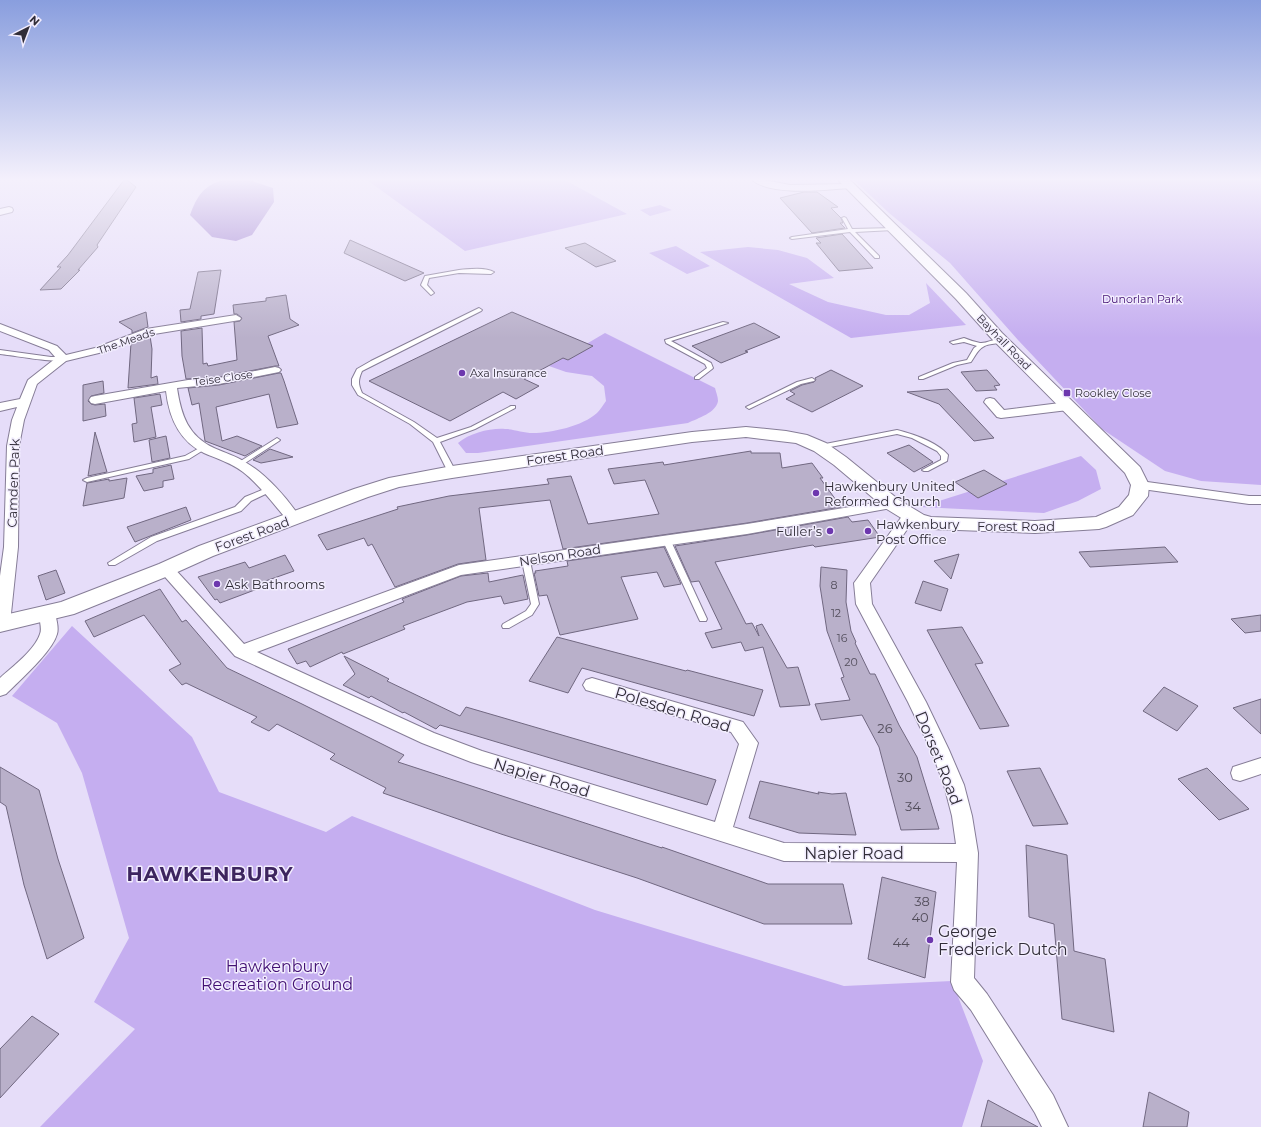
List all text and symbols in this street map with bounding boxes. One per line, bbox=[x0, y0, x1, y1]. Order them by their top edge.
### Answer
north arrow bbox=[8, 8, 48, 48]
text: N bbox=[27, 12, 43, 29]
park label: Dunorlan Park bbox=[1102, 292, 1182, 306]
street label: Bayhall Road bbox=[974, 311, 1034, 373]
street label: The Meads bbox=[96, 324, 157, 357]
place label: Axa Insurance bbox=[470, 366, 547, 380]
street label: Teise Close bbox=[192, 367, 254, 389]
marker: Axa Insurance bbox=[457, 368, 467, 378]
place label: Rookley Close bbox=[1075, 386, 1152, 400]
marker: Rookley Close bbox=[1062, 388, 1072, 398]
street label: Camden Park bbox=[3, 438, 23, 528]
street label: Forest Road bbox=[525, 442, 605, 468]
place label: Hawkenbury United Reformed Church bbox=[824, 478, 955, 509]
marker: Hawkenbury United Reformed Church bbox=[811, 488, 821, 498]
street label: Forest Road bbox=[213, 513, 291, 555]
place label: Hawkenbury Post Office bbox=[876, 516, 960, 547]
street label: Forest Road bbox=[977, 518, 1055, 534]
place label: Fuller’s bbox=[776, 523, 822, 539]
marker: Fuller’s bbox=[825, 526, 835, 536]
marker: Hawkenbury Post Office bbox=[863, 526, 873, 536]
street label: Nelson Road bbox=[518, 541, 602, 569]
place label: Ask Bathrooms bbox=[225, 576, 325, 592]
house number: 8 bbox=[830, 578, 838, 592]
marker: Ask Bathrooms bbox=[212, 579, 222, 589]
house number: 12 bbox=[831, 606, 841, 620]
house number: 16 bbox=[837, 631, 848, 645]
house number: 20 bbox=[844, 655, 858, 669]
street label: Polesden Road bbox=[612, 683, 733, 736]
street label: Dorset Road bbox=[911, 708, 966, 808]
house number: 26 bbox=[877, 720, 893, 736]
street label: Napier Road bbox=[491, 754, 592, 801]
house number: 30 bbox=[897, 769, 913, 785]
house number: 34 bbox=[905, 798, 921, 814]
street label: Napier Road bbox=[804, 844, 904, 863]
district label: HAWKENBURY bbox=[126, 862, 294, 886]
house number: 38 bbox=[914, 893, 930, 909]
house number: 40 bbox=[911, 909, 929, 925]
place label: George Frederick Dutch bbox=[938, 922, 1067, 959]
house number: 44 bbox=[892, 934, 910, 950]
marker: George Frederick Dutch bbox=[925, 935, 935, 945]
park label: Hawkenbury Recreation Ground bbox=[201, 957, 353, 994]

